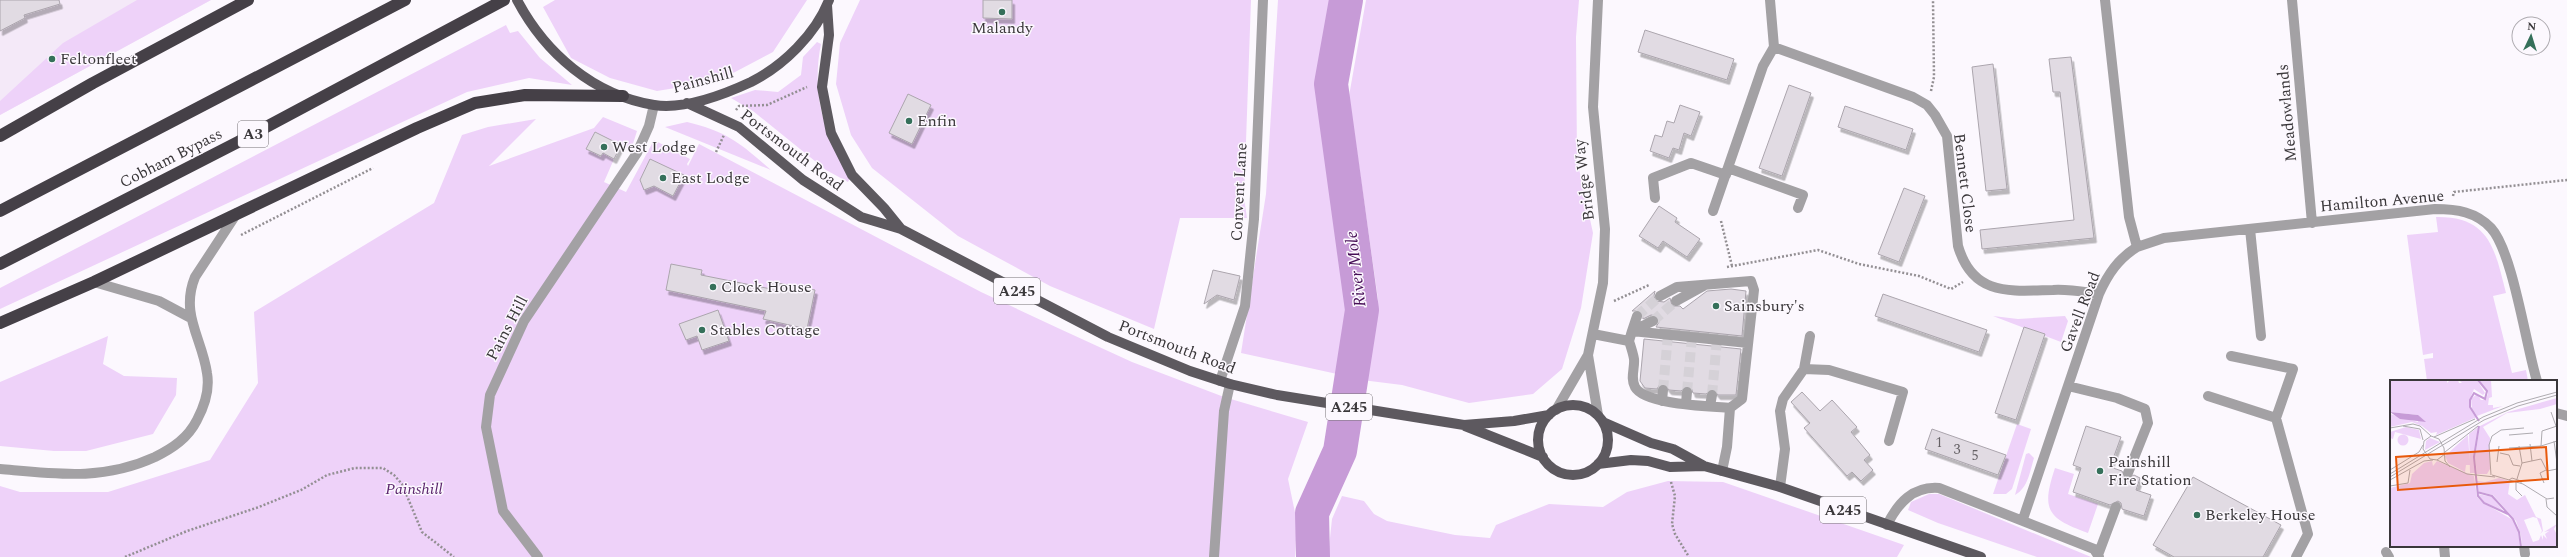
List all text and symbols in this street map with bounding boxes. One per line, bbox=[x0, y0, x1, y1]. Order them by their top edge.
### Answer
marker: Malandy bbox=[997, 7, 1007, 17]
place label: Malandy bbox=[971, 16, 1034, 40]
north arrow bbox=[2511, 16, 2551, 56]
text: N bbox=[2527, 18, 2537, 35]
place label: Feltonfleet bbox=[60, 47, 137, 71]
marker: Feltonfleet bbox=[47, 54, 57, 64]
street label: Painshill bbox=[670, 60, 736, 100]
street label: Meadowlands bbox=[2271, 63, 2303, 163]
street label: Portsmouth Road bbox=[735, 103, 849, 197]
place label: Enfin bbox=[917, 109, 956, 133]
marker: Enfin bbox=[904, 116, 914, 126]
road number: A3 bbox=[238, 121, 268, 147]
street label: Cobham Bypass bbox=[115, 122, 227, 194]
street label: Bennett Close bbox=[1947, 132, 1983, 234]
place label: West Lodge bbox=[612, 135, 696, 159]
street label: Bridge Way bbox=[1567, 137, 1601, 222]
marker: West Lodge bbox=[599, 142, 609, 152]
street label: Convent Lane bbox=[1224, 142, 1254, 242]
place label: East Lodge bbox=[671, 166, 750, 190]
marker: East Lodge bbox=[658, 173, 668, 183]
street label: Hamilton Avenue bbox=[2319, 184, 2445, 218]
water label: River Mole bbox=[1338, 230, 1374, 308]
street label: Gavell Road bbox=[2054, 268, 2106, 356]
place label: Clock House bbox=[721, 275, 812, 299]
road number: A245 bbox=[994, 278, 1040, 304]
marker: Clock House bbox=[708, 282, 718, 292]
street label: Pains Hill bbox=[480, 291, 534, 365]
place label: Sainsbury's bbox=[1724, 294, 1805, 318]
marker: Sainsbury's bbox=[1711, 301, 1721, 311]
street label: Portsmouth Road bbox=[1115, 314, 1239, 380]
place label: Stables Cottage bbox=[710, 318, 820, 342]
marker: Stables Cottage bbox=[697, 325, 707, 335]
inset map bbox=[2390, 380, 2557, 547]
road number: A245 bbox=[1326, 394, 1372, 420]
house number: 1 bbox=[1936, 432, 1943, 453]
house number: 3 bbox=[1954, 439, 1961, 460]
house number: 5 bbox=[1972, 445, 1979, 466]
place label: Painshill Fire Station bbox=[2108, 450, 2192, 492]
marker: Painshill Fire Station bbox=[2095, 466, 2105, 476]
park label: Painshill bbox=[385, 477, 443, 501]
road number: A245 bbox=[1820, 497, 1866, 523]
place label: Berkeley House bbox=[2205, 503, 2316, 527]
marker: Berkeley House bbox=[2192, 510, 2202, 520]

